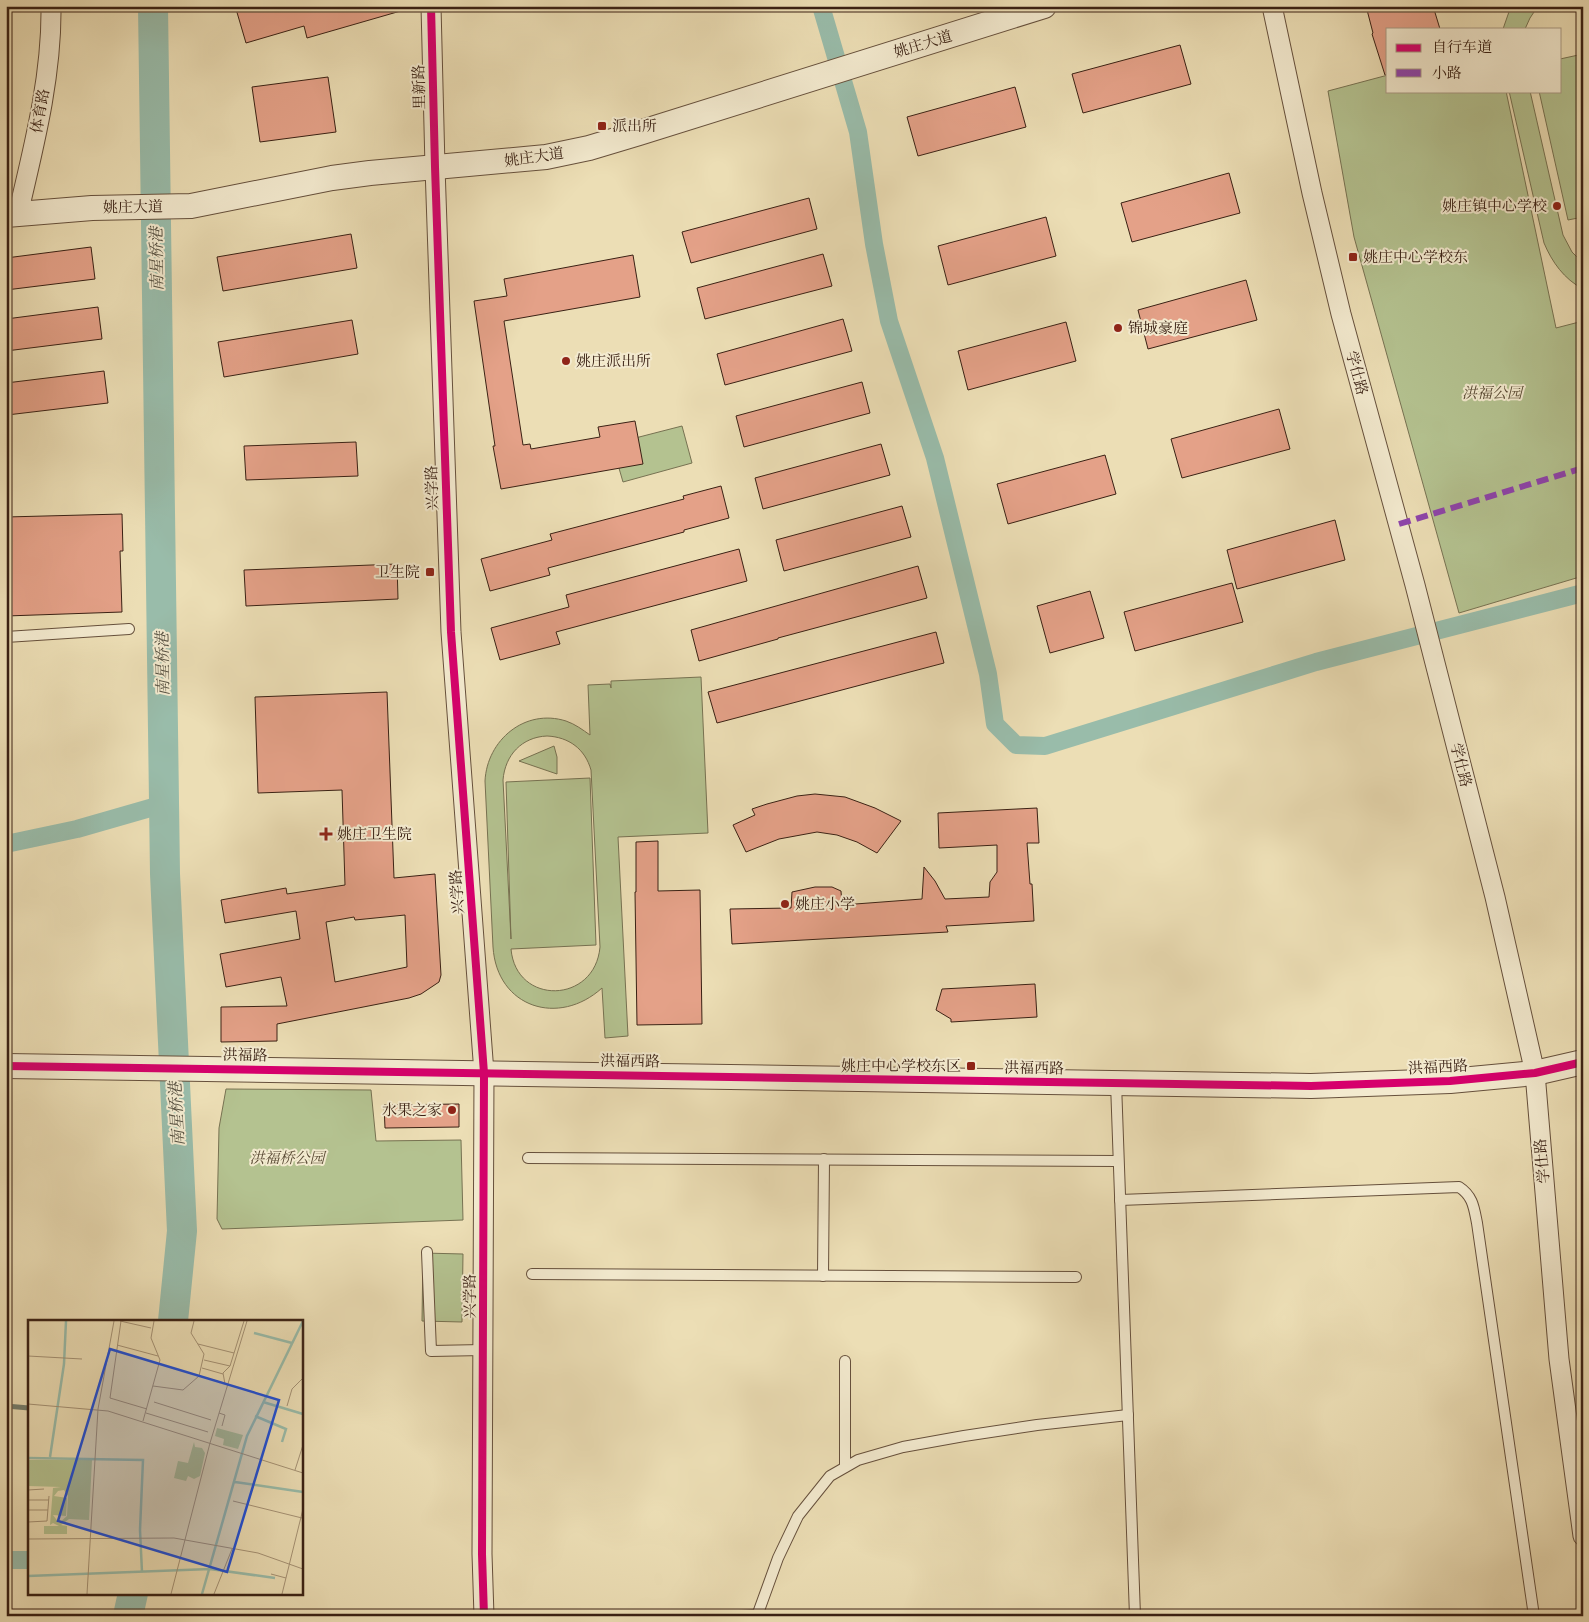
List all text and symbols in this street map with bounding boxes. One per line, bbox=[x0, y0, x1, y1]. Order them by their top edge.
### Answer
street label: 姚庄大道 bbox=[892, 28, 954, 61]
legend bbox=[1386, 28, 1562, 92]
text: 自行车道 bbox=[1432, 39, 1492, 56]
street label: 里新路 bbox=[411, 64, 428, 110]
text: 小路 bbox=[1432, 65, 1462, 82]
street label: 体育路 bbox=[28, 87, 53, 135]
place label: 派出所 bbox=[612, 118, 657, 135]
marker: 派出所 bbox=[596, 120, 608, 132]
street label: 姚庄大道 bbox=[503, 145, 565, 170]
street label: 姚庄大道 bbox=[103, 198, 163, 217]
place label: 姚庄镇中心学校 bbox=[1442, 198, 1547, 215]
marker: 姚庄镇中心学校 bbox=[1551, 200, 1563, 212]
water label: 南星桥港 bbox=[147, 225, 167, 291]
place label: 姚庄中心学校东 bbox=[1363, 249, 1468, 266]
marker: 姚庄中心学校东 bbox=[1347, 251, 1359, 263]
place label: 锦城豪庭 bbox=[1128, 320, 1188, 337]
marker: 锦城豪庭 bbox=[1112, 322, 1124, 334]
street label: 学仕路 bbox=[1342, 349, 1371, 397]
place label: 姚庄派出所 bbox=[576, 353, 651, 370]
marker: 姚庄派出所 bbox=[560, 355, 572, 367]
park label: 洪福公园 bbox=[1462, 385, 1524, 402]
street label: 兴学路 bbox=[423, 465, 442, 511]
place label: 卫生院 bbox=[375, 564, 420, 581]
marker: 卫生院 bbox=[424, 566, 436, 578]
water label: 南星桥港 bbox=[153, 630, 173, 696]
street label: 学仕路 bbox=[1447, 741, 1474, 789]
place label: 姚庄卫生院 bbox=[337, 826, 412, 843]
marker: 姚庄卫生院 bbox=[319, 827, 333, 841]
street label: 兴学路 bbox=[447, 869, 468, 915]
place label: 姚庄小学 bbox=[795, 896, 855, 913]
marker: 姚庄小学 bbox=[779, 898, 791, 910]
street label: 洪福路 bbox=[222, 1047, 268, 1064]
street label: 洪福西路 bbox=[600, 1052, 660, 1071]
street label: 洪福西路 bbox=[1408, 1057, 1468, 1078]
place label: 姚庄中心学校东区 bbox=[841, 1058, 961, 1075]
street label: 洪福西路 bbox=[1004, 1059, 1064, 1078]
marker: 姚庄中心学校东区 bbox=[965, 1060, 977, 1072]
water label: 南星桥港 bbox=[166, 1080, 188, 1146]
place label: 水果之家 bbox=[382, 1102, 442, 1119]
marker: 水果之家 bbox=[446, 1104, 458, 1116]
street label: 学仕路 bbox=[1532, 1138, 1553, 1184]
park label: 洪福桥公园 bbox=[249, 1150, 326, 1167]
street label: 兴学路 bbox=[462, 1273, 479, 1319]
inset map bbox=[28, 1320, 302, 1594]

